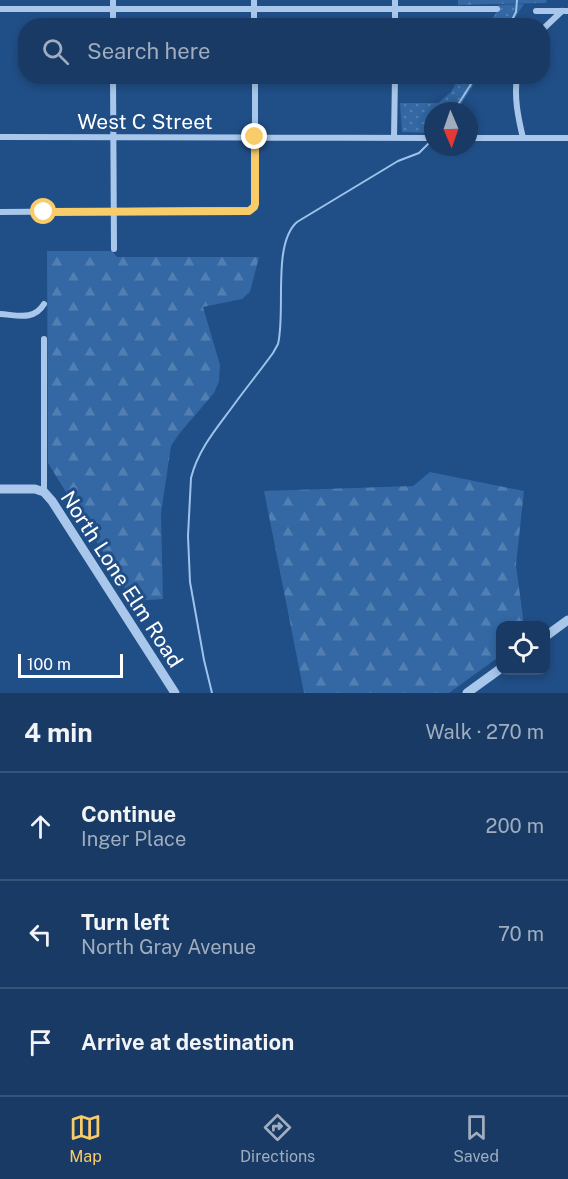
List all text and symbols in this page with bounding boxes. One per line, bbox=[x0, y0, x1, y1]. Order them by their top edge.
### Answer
search box bbox=[18, 18, 550, 84]
icon: search bbox=[39, 35, 72, 68]
text: Search here bbox=[87, 38, 211, 64]
north arrow bbox=[424, 102, 478, 156]
street label: West C Street bbox=[77, 109, 213, 134]
route end bbox=[241, 123, 267, 149]
route start bbox=[30, 198, 56, 224]
street label: North Lone Elm Road bbox=[56, 486, 188, 672]
map controls bbox=[496, 621, 550, 675]
button: locate bbox=[496, 621, 550, 675]
scale bar bbox=[18, 651, 123, 678]
text: 100 m bbox=[27, 655, 71, 674]
text: 4 min bbox=[24, 717, 93, 748]
text: Walk · 270 m bbox=[425, 720, 544, 744]
text: Continue bbox=[81, 801, 176, 827]
icon: ahead bbox=[24, 810, 57, 843]
text: 200 m bbox=[486, 814, 544, 838]
text: Inger Place bbox=[81, 827, 186, 851]
text: Turn left bbox=[81, 909, 170, 935]
icon: left bbox=[24, 918, 57, 951]
text: 70 m bbox=[498, 922, 544, 946]
text: North Gray Avenue bbox=[81, 935, 256, 959]
icon: arrive bbox=[24, 1026, 57, 1059]
text: Arrive at destination bbox=[81, 1029, 294, 1055]
tab: Map bbox=[69, 1111, 102, 1166]
tab: Directions bbox=[240, 1111, 315, 1166]
tab: Saved bbox=[453, 1111, 499, 1166]

